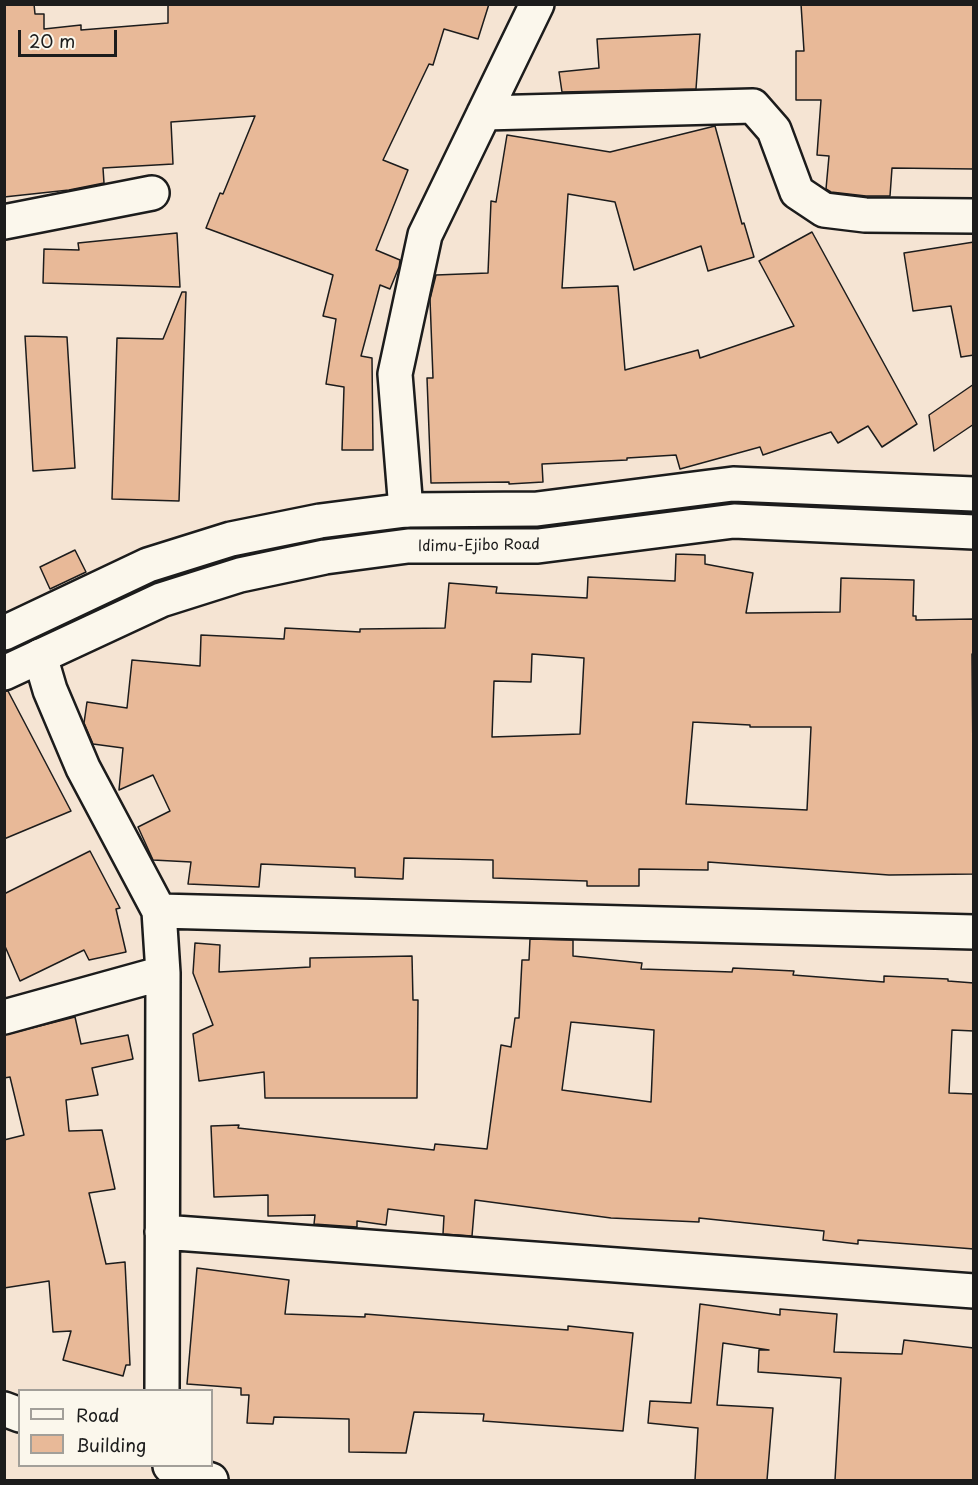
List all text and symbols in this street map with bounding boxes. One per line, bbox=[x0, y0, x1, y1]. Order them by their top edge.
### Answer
scale bar bbox=[21, 18, 120, 56]
text: 20 m bbox=[29, 27, 75, 54]
street label: Idimu-Ejibo Road bbox=[418, 536, 540, 556]
legend bbox=[18, 1389, 213, 1467]
text: Road bbox=[76, 1401, 120, 1428]
text: Building bbox=[76, 1431, 146, 1458]

